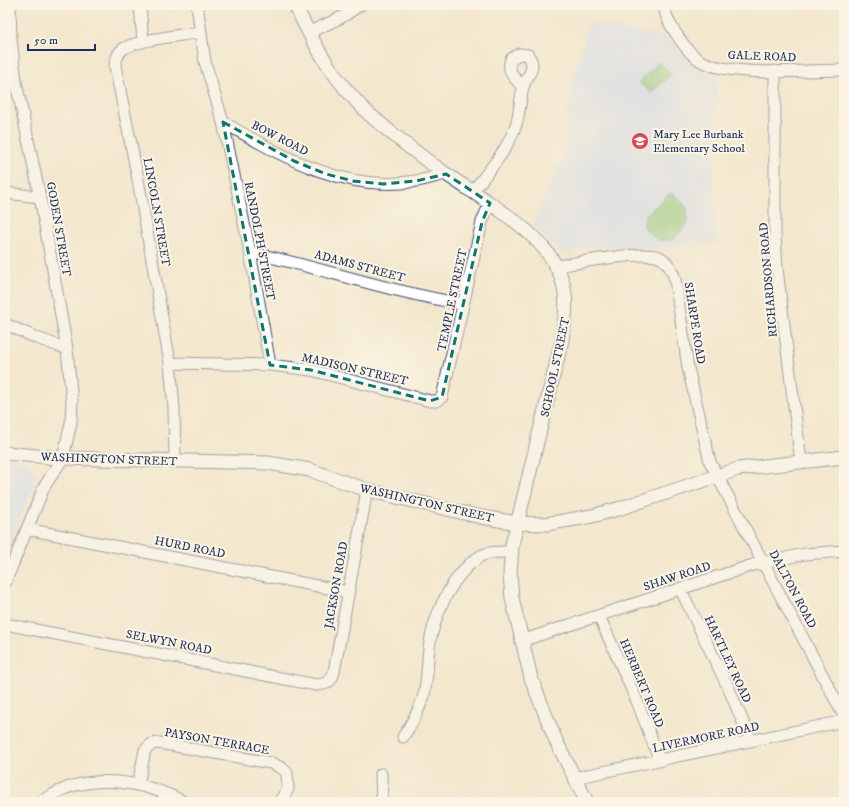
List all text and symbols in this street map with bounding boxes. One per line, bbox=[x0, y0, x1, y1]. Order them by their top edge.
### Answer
scale bar bbox=[28, 26, 95, 52]
text: 50 m bbox=[34, 33, 58, 48]
street label: GALE ROAD bbox=[727, 48, 797, 65]
street label: BOW ROAD bbox=[249, 118, 311, 159]
place label: Mary Lee Burbank Elementary School bbox=[653, 127, 745, 156]
school or university icon: Mary Lee Burbank Elementary School bbox=[630, 131, 650, 151]
street label: LINCOLN STREET bbox=[140, 157, 173, 268]
street label: GODEN STREET bbox=[43, 181, 74, 278]
street label: RANDOLPH STREET bbox=[241, 181, 278, 302]
street label: RICHARDSON ROAD bbox=[756, 222, 781, 338]
street label: ADAMS STREET bbox=[313, 247, 407, 286]
street label: TEMPLE STREET bbox=[434, 247, 471, 353]
street label: SHARPE ROAD bbox=[681, 281, 708, 365]
street label: SCHOOL STREET bbox=[538, 316, 573, 418]
street label: MADISON STREET bbox=[300, 350, 410, 389]
street label: WASHINGTON STREET bbox=[39, 450, 178, 469]
street label: WASHINGTON STREET bbox=[357, 481, 495, 526]
street label: HURD ROAD bbox=[153, 533, 227, 562]
street label: JACKSON ROAD bbox=[321, 540, 352, 631]
street label: DALTON ROAD bbox=[766, 547, 820, 631]
street label: SHAW ROAD bbox=[641, 558, 713, 594]
street label: HARTLEY ROAD bbox=[701, 613, 754, 705]
street label: SELWYN ROAD bbox=[125, 627, 213, 658]
street label: HERBERT ROAD bbox=[616, 636, 667, 730]
street label: LIVERMORE ROAD bbox=[651, 719, 761, 756]
street label: PAYSON TERRACE bbox=[163, 725, 271, 758]

